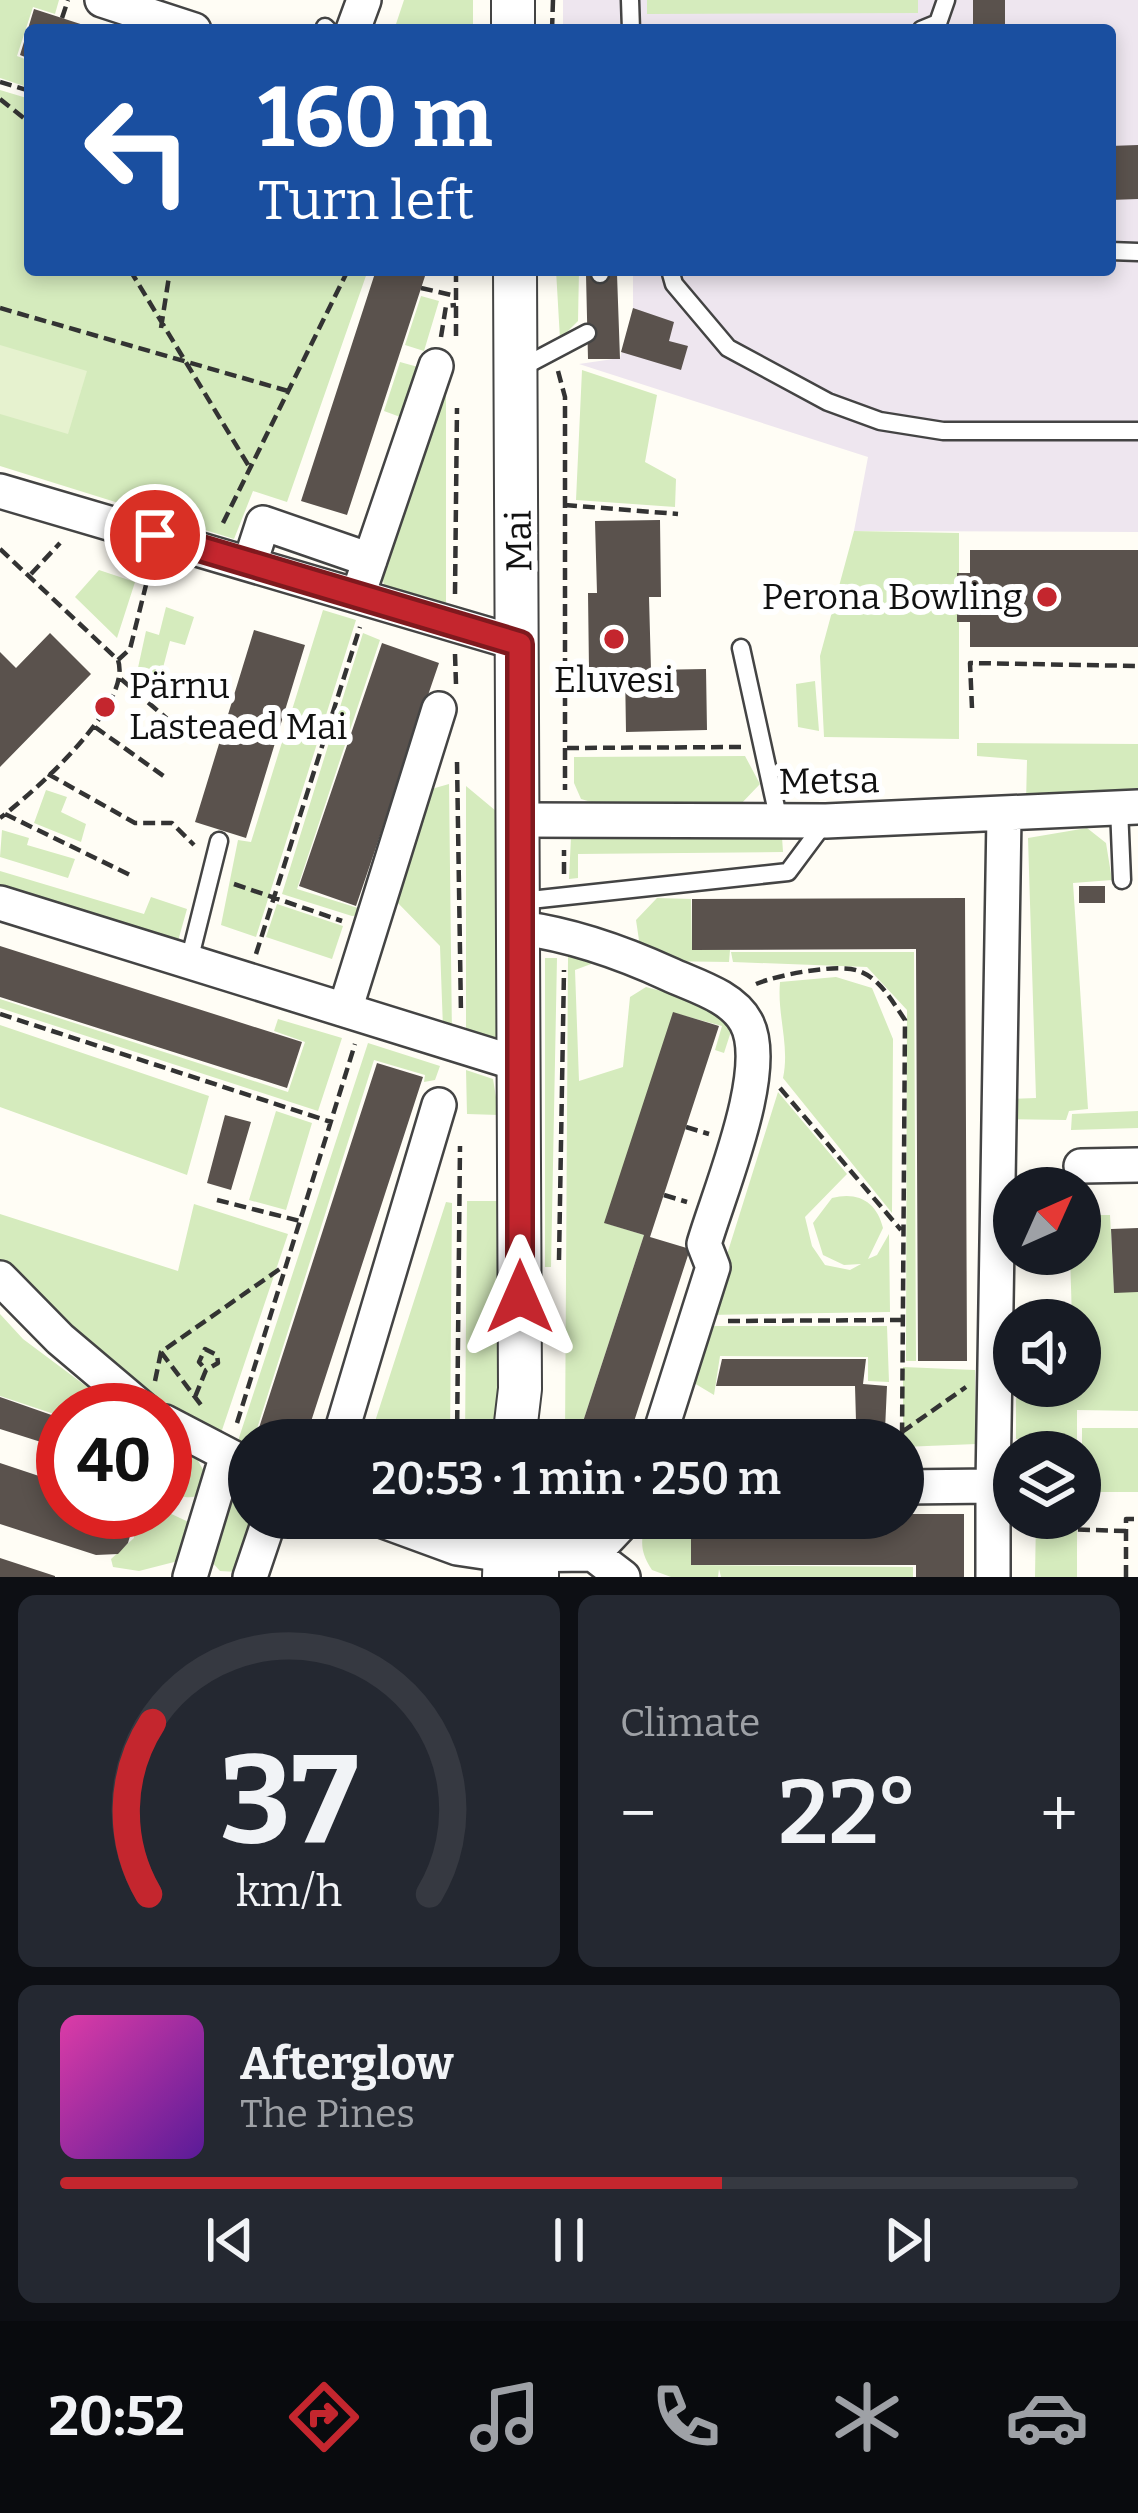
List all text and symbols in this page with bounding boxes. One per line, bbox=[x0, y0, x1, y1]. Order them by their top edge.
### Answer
text: 160 m bbox=[258, 67, 493, 168]
icon: left bbox=[60, 72, 216, 228]
text: Turn left bbox=[258, 169, 474, 233]
pin bbox=[104, 484, 206, 586]
icon: arrive bbox=[122, 502, 188, 568]
street label: Mai bbox=[496, 510, 542, 572]
place label: Perona Bowling bbox=[762, 575, 1023, 619]
marker: Perona Bowling bbox=[1034, 584, 1060, 610]
marker: Eluvesi bbox=[601, 626, 627, 652]
place label: Eluvesi bbox=[554, 658, 674, 702]
place label: Pärnu Lasteaed Mai bbox=[129, 664, 347, 749]
marker: Pärnu Lasteaed Mai bbox=[92, 694, 118, 720]
street label: Metsa bbox=[778, 758, 880, 804]
north arrow bbox=[993, 1167, 1101, 1275]
map controls bbox=[993, 1167, 1101, 1539]
position arrow bbox=[457, 1234, 583, 1360]
button: sound bbox=[993, 1299, 1101, 1407]
speed limit sign: 40 bbox=[36, 1383, 192, 1539]
button: layers bbox=[993, 1431, 1101, 1539]
text: 20:53 · 1 min · 250 m bbox=[371, 1452, 781, 1506]
text: Climate bbox=[620, 1700, 760, 1746]
text: 37 bbox=[219, 1726, 359, 1876]
text: 22° bbox=[778, 1759, 918, 1867]
text: − bbox=[620, 1774, 656, 1853]
text: + bbox=[1040, 1774, 1078, 1853]
text: km/h bbox=[236, 1866, 342, 1917]
text: Afterglow bbox=[240, 2037, 453, 2091]
text: The Pines bbox=[240, 2091, 415, 2137]
icon: previous bbox=[197, 2207, 263, 2273]
icon: pause bbox=[536, 2207, 602, 2273]
icon: next bbox=[875, 2207, 941, 2273]
icon: directions bbox=[282, 2375, 366, 2459]
icon: music bbox=[463, 2375, 547, 2459]
icon: phone bbox=[644, 2375, 728, 2459]
icon: climate bbox=[825, 2375, 909, 2459]
icon: car bbox=[1005, 2375, 1089, 2459]
text: 20:52 bbox=[48, 2385, 185, 2449]

